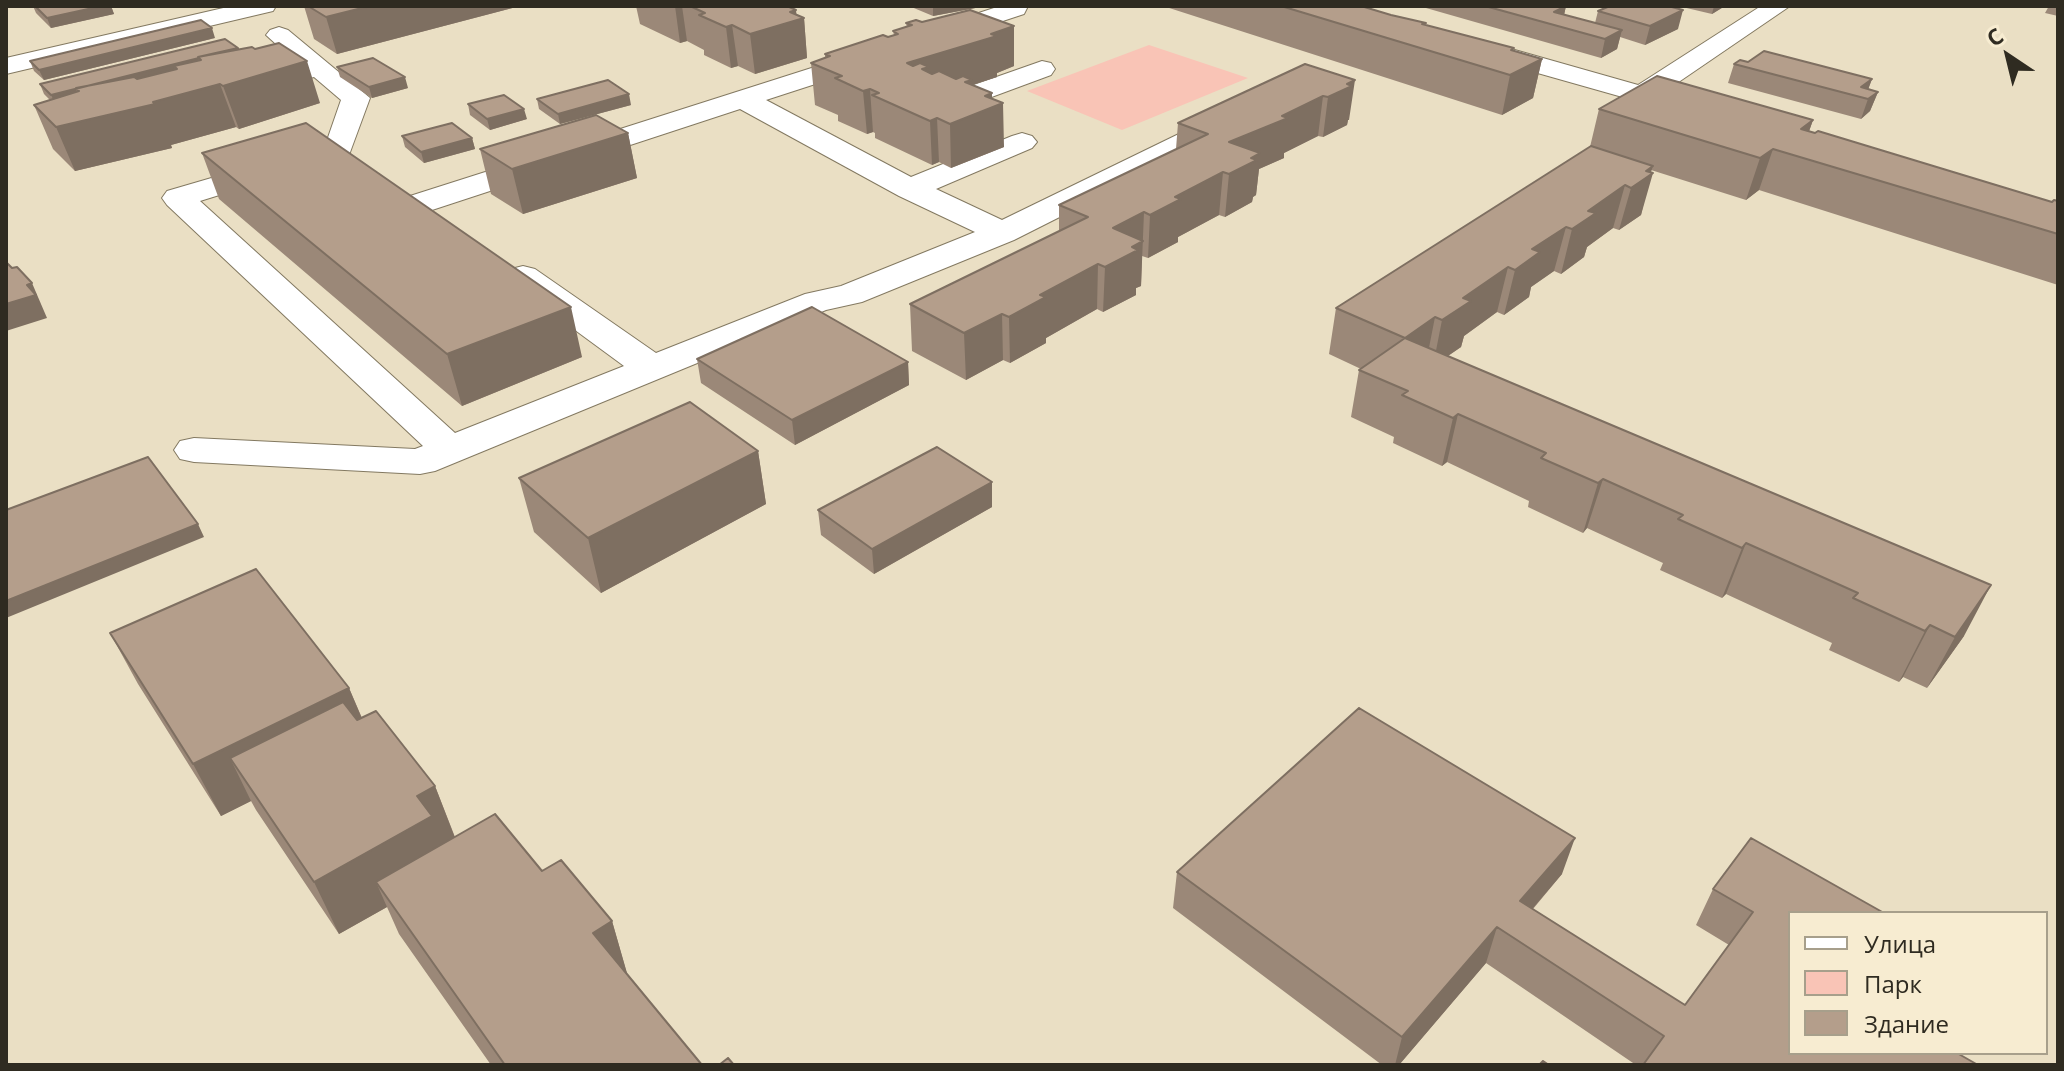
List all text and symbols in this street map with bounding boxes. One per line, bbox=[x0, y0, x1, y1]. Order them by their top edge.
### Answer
north arrow bbox=[1968, 16, 2048, 96]
text: С bbox=[1980, 20, 2009, 53]
legend bbox=[1788, 911, 2048, 1055]
text: Улица bbox=[1864, 927, 1936, 960]
text: Парк bbox=[1864, 967, 1922, 1000]
text: Здание bbox=[1864, 1007, 1949, 1040]

